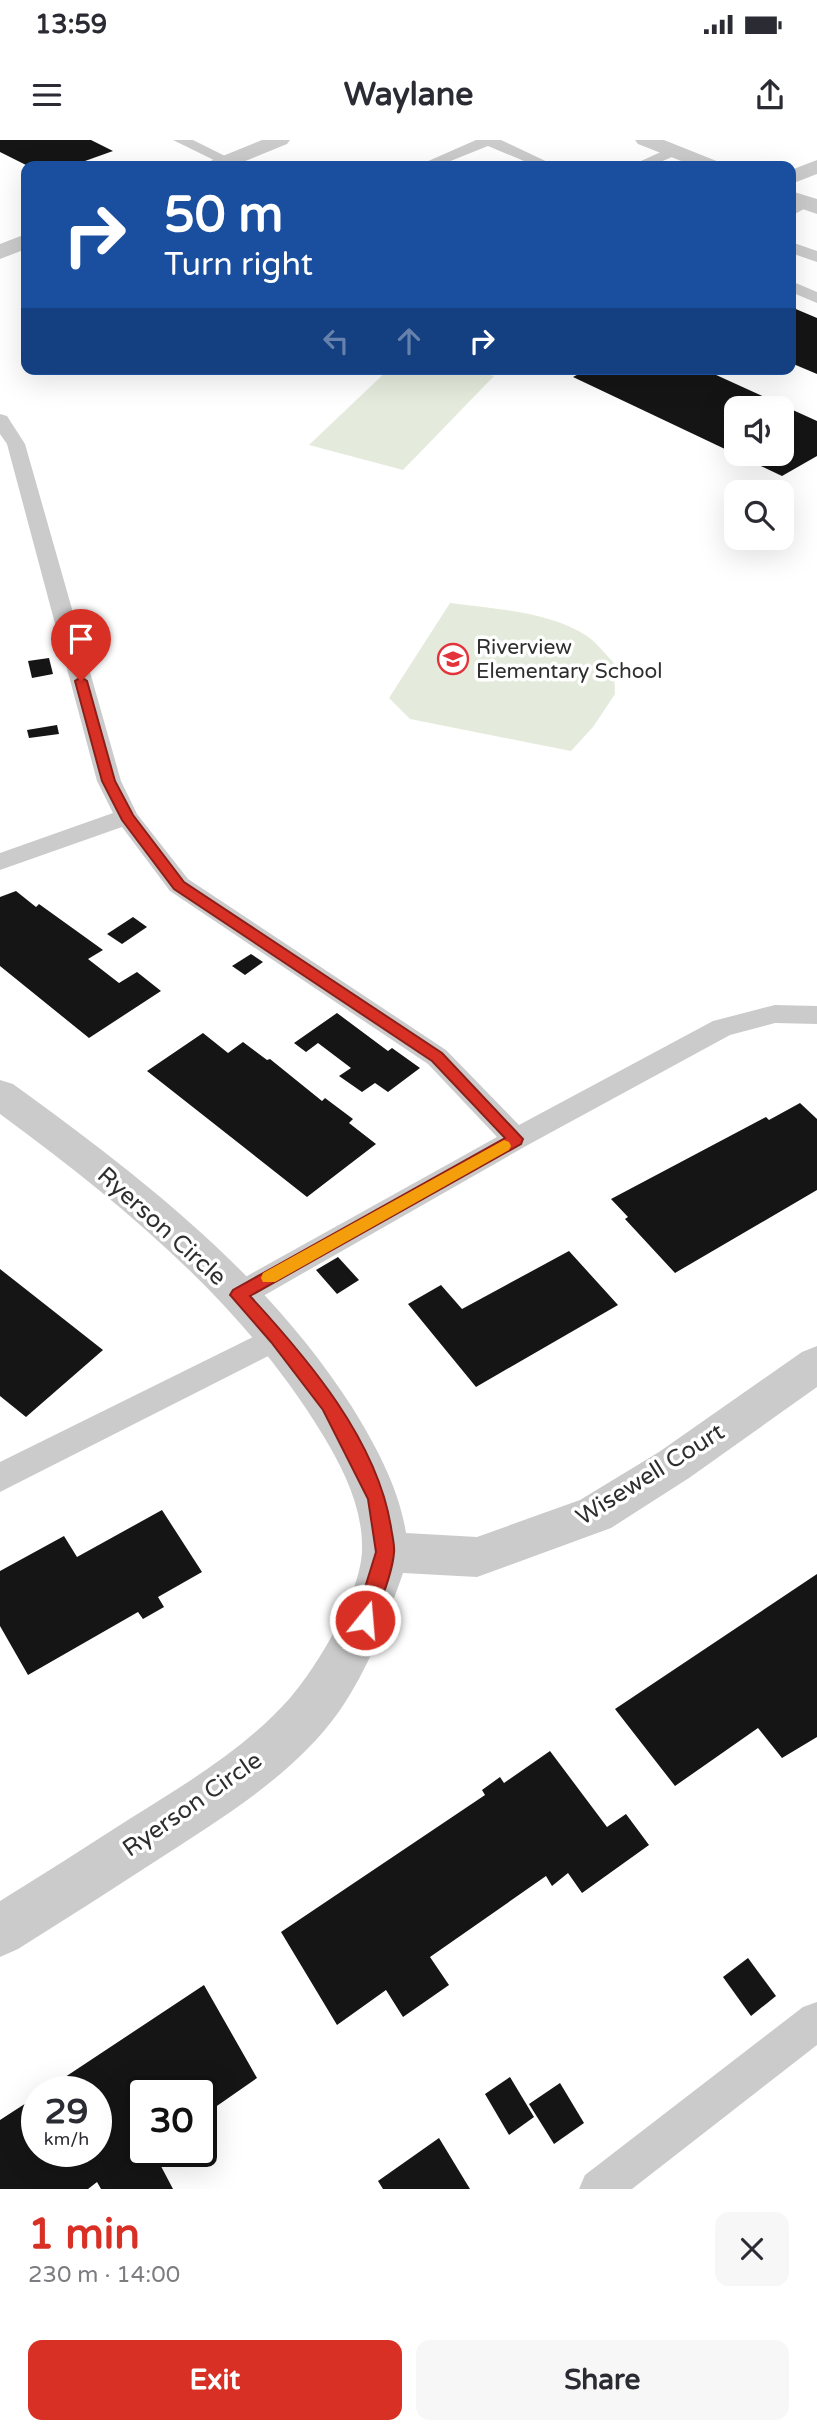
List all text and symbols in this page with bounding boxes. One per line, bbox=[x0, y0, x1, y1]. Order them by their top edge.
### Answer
text: 13:59 bbox=[35, 9, 107, 40]
icon: menu bbox=[28, 76, 66, 114]
text: Waylane bbox=[344, 76, 473, 114]
icon: share bbox=[751, 76, 789, 114]
text: 50 m bbox=[164, 186, 283, 245]
icon: right bbox=[49, 189, 140, 280]
text: Turn right bbox=[164, 246, 313, 284]
icon: left bbox=[317, 322, 355, 360]
icon: ahead bbox=[390, 322, 428, 360]
icon: right bbox=[463, 322, 501, 360]
map controls bbox=[724, 396, 794, 550]
button: sound bbox=[724, 396, 794, 466]
button: search bbox=[724, 480, 794, 550]
pin bbox=[51, 609, 111, 681]
icon: arrive bbox=[62, 620, 100, 658]
place label: Riverview Elementary School bbox=[476, 635, 663, 684]
school or university icon: Riverview Elementary School bbox=[436, 642, 470, 676]
street label: Ryerson Circle bbox=[91, 1161, 232, 1292]
street label: Wisewell Court bbox=[571, 1417, 730, 1532]
position arrow bbox=[328, 1583, 402, 1657]
street label: Ryerson Circle bbox=[117, 1746, 268, 1863]
speed limit sign: 30 bbox=[126, 2076, 217, 2167]
text: 29 bbox=[45, 2091, 88, 2133]
text: km/h bbox=[44, 2128, 89, 2150]
text: 1 min bbox=[28, 2209, 140, 2260]
button: close bbox=[715, 2212, 789, 2286]
text: 230 m · 14:00 bbox=[28, 2261, 180, 2289]
button: Exit bbox=[28, 2340, 402, 2420]
button: Share bbox=[416, 2340, 789, 2420]

